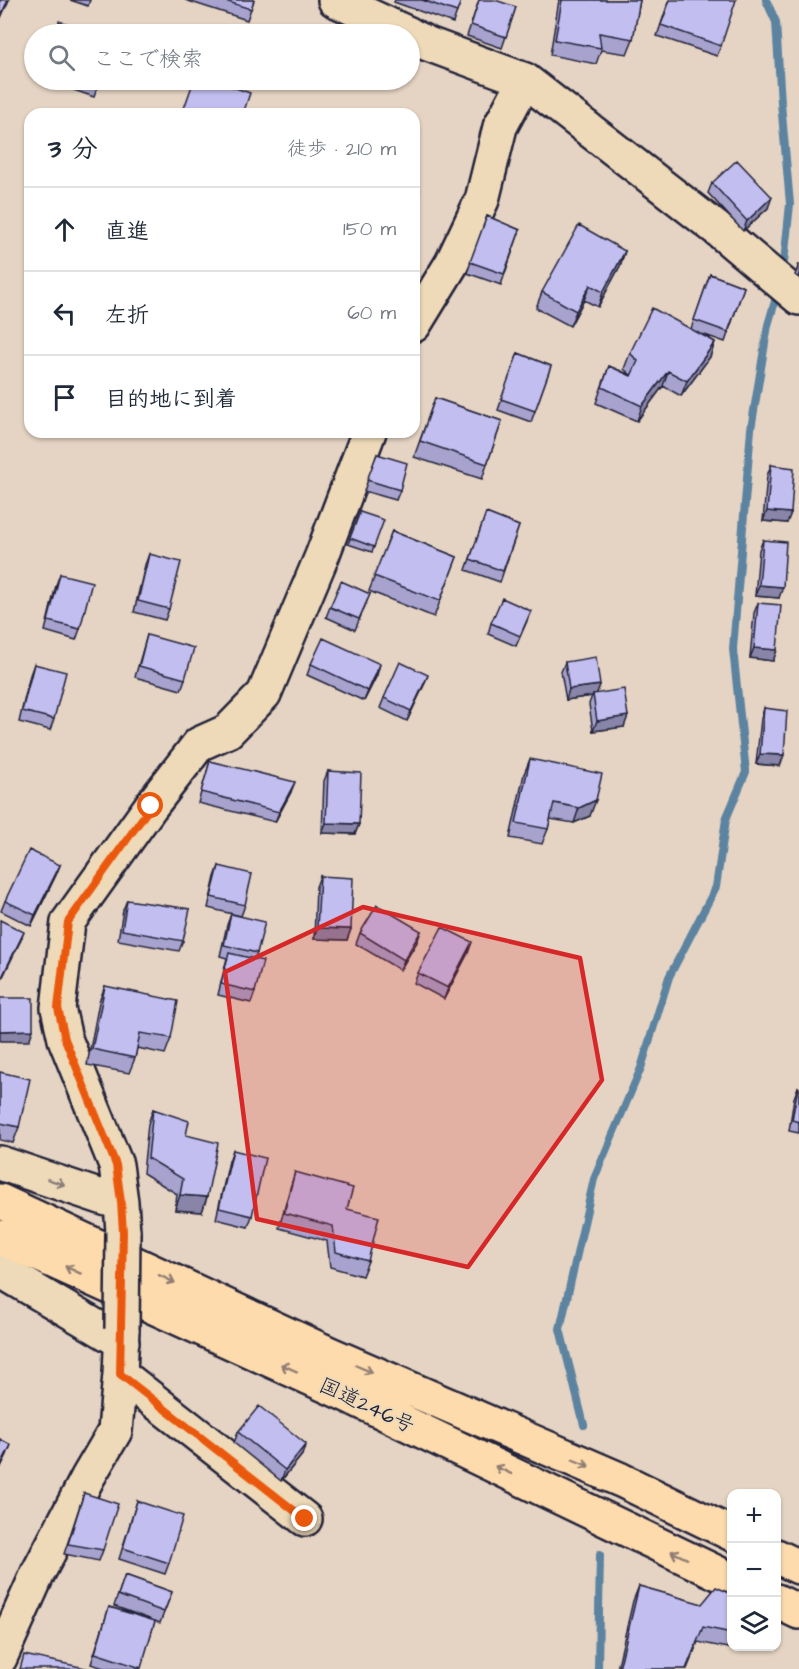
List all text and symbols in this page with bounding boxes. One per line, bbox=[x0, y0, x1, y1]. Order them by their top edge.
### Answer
search box bbox=[24, 24, 420, 90]
icon: search bbox=[45, 41, 78, 74]
text: ここで検索 bbox=[93, 44, 203, 75]
text: 3 分 bbox=[48, 131, 98, 167]
text: 徒歩 · 210 m bbox=[287, 135, 396, 163]
icon: ahead bbox=[48, 213, 81, 246]
text: 150 m bbox=[343, 215, 396, 243]
text: 直進 bbox=[105, 216, 149, 247]
icon: left bbox=[48, 297, 81, 330]
text: 60 m bbox=[347, 299, 396, 327]
text: 左折 bbox=[105, 300, 149, 331]
icon: arrive bbox=[48, 381, 81, 414]
text: 目的地に到着 bbox=[105, 384, 237, 415]
route start bbox=[137, 792, 163, 818]
one-way arrow bbox=[46, 1177, 65, 1188]
one-way arrow bbox=[65, 1264, 83, 1276]
one-way arrow bbox=[158, 1273, 176, 1285]
one-way arrow bbox=[281, 1362, 299, 1374]
one-way arrow bbox=[354, 1364, 372, 1375]
street label: 国道246号 bbox=[314, 1371, 419, 1440]
one-way arrow bbox=[571, 1458, 590, 1469]
one-way arrow bbox=[495, 1464, 513, 1475]
map controls bbox=[727, 1489, 781, 1651]
button: + bbox=[727, 1489, 781, 1543]
route end bbox=[291, 1505, 317, 1531]
button: − bbox=[727, 1543, 781, 1597]
one-way arrow bbox=[670, 1549, 688, 1561]
button: layers bbox=[727, 1597, 781, 1651]

